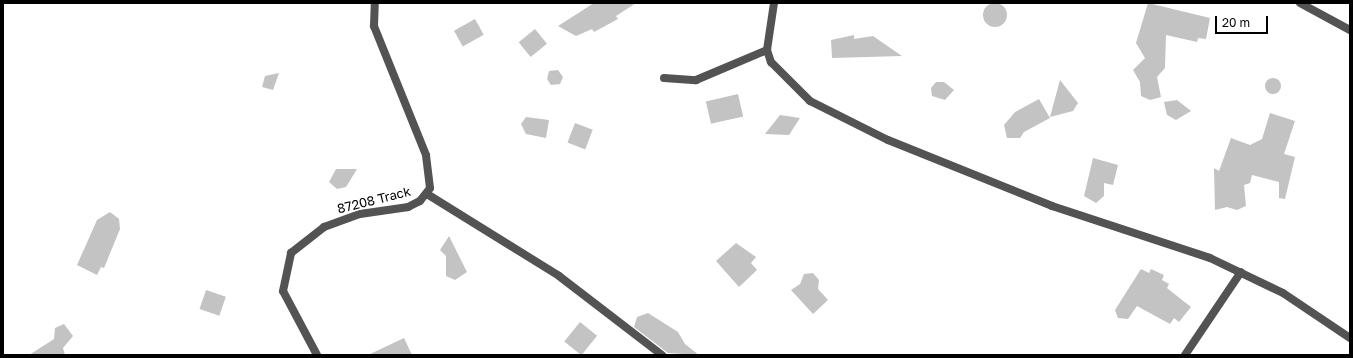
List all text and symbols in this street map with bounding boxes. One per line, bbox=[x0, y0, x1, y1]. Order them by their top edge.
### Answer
scale bar bbox=[1217, 8, 1270, 34]
text: 20 m bbox=[1222, 15, 1250, 30]
street label: 87208 Track bbox=[336, 183, 412, 217]

